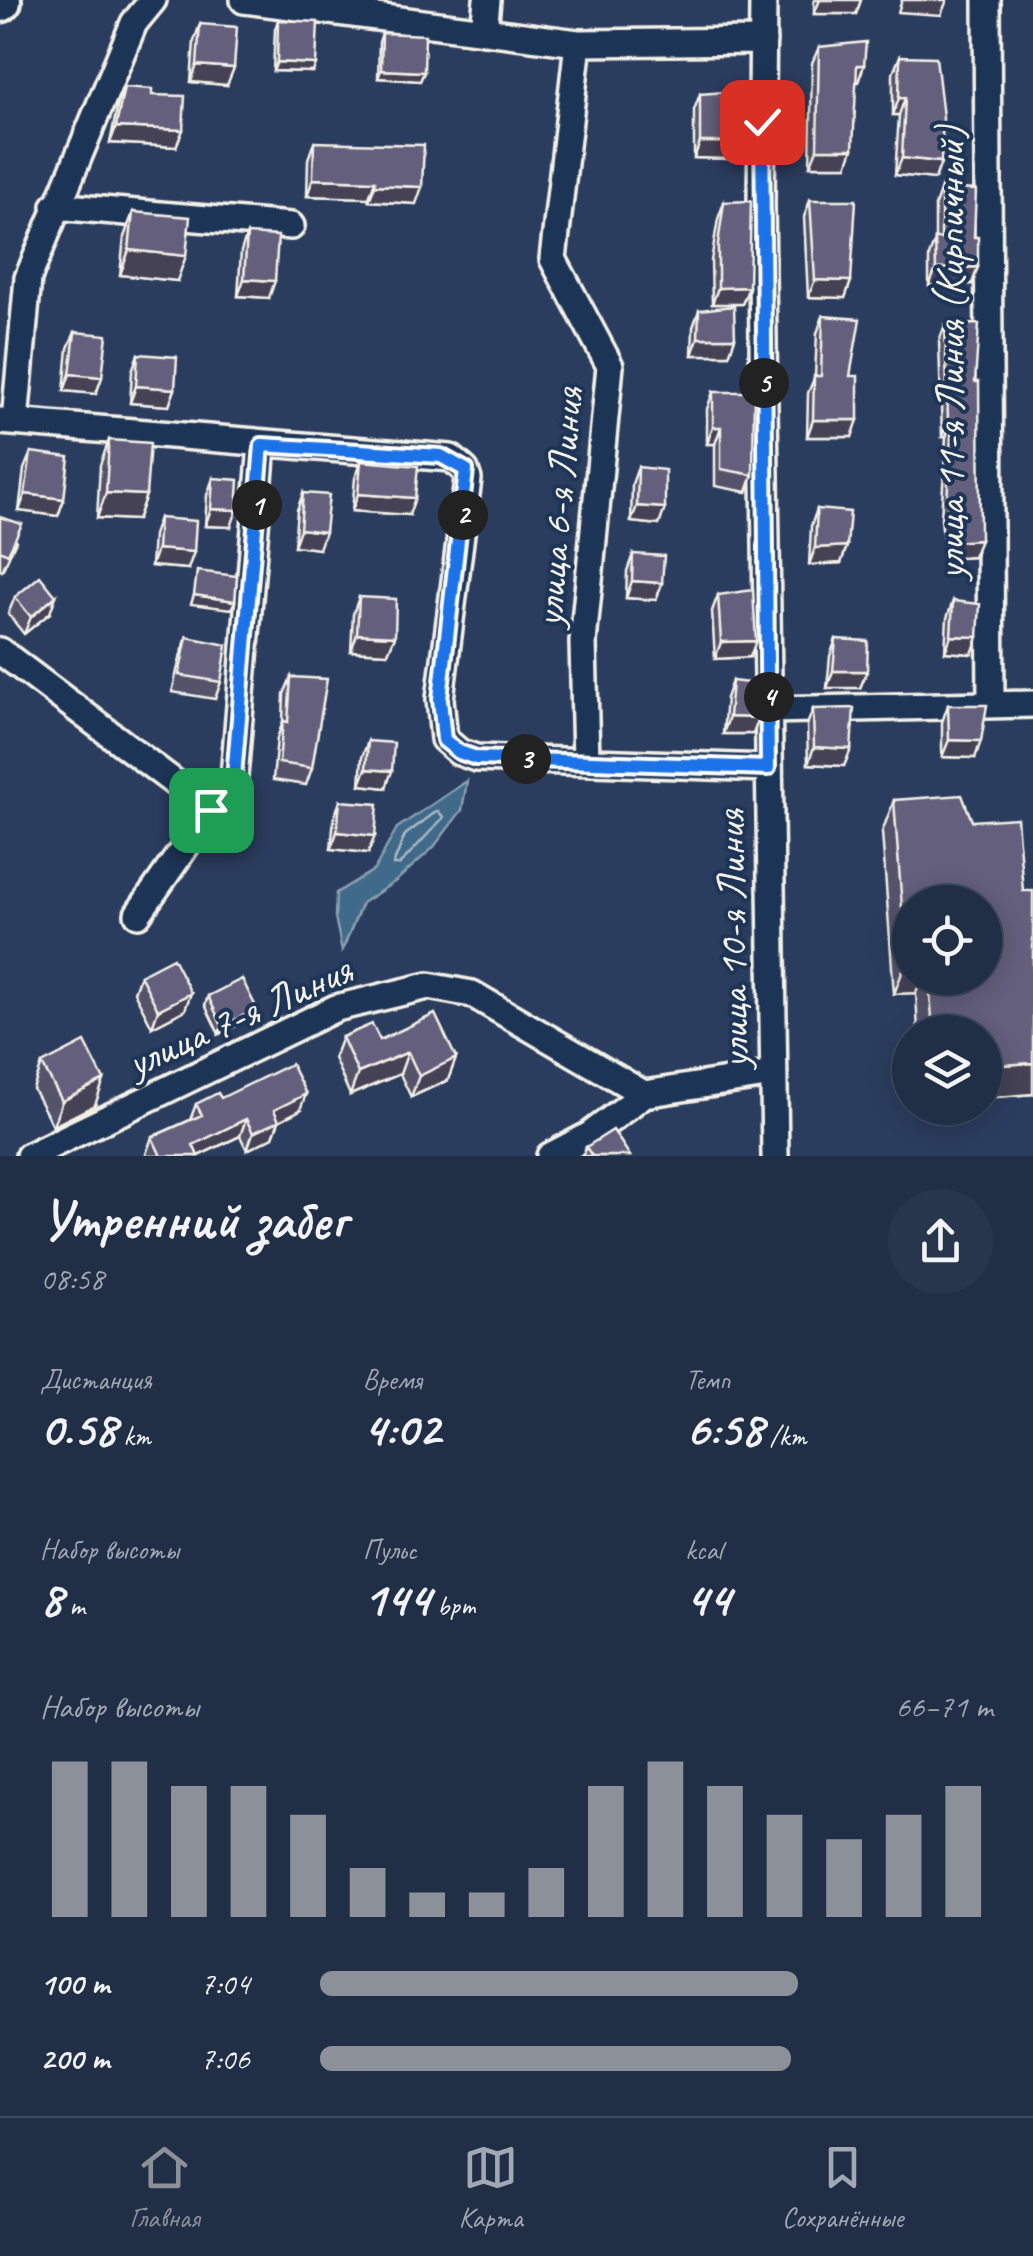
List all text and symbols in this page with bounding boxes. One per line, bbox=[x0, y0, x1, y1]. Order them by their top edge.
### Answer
pin bbox=[720, 80, 805, 165]
icon: check bbox=[735, 95, 790, 150]
street label: улица 11-я Линия (Кирпичный) bbox=[924, 124, 977, 583]
pin: 5 bbox=[739, 358, 789, 408]
text: 5 bbox=[758, 365, 770, 400]
street label: улица 6-я Линия bbox=[521, 383, 596, 632]
pin: 1 bbox=[232, 480, 282, 530]
text: 1 bbox=[251, 487, 263, 522]
pin: 2 bbox=[438, 490, 488, 540]
text: 2 bbox=[457, 497, 469, 532]
pin: 4 bbox=[744, 672, 794, 722]
text: 4 bbox=[763, 679, 775, 714]
pin: 3 bbox=[501, 734, 551, 784]
text: 3 bbox=[520, 741, 532, 776]
pin bbox=[169, 768, 254, 853]
icon: arrive bbox=[184, 783, 239, 838]
street label: улица 10-я Линия bbox=[704, 807, 761, 1072]
map controls bbox=[892, 885, 1002, 1125]
button: locate bbox=[892, 885, 1002, 995]
street label: улица 7-я Линия bbox=[116, 943, 362, 1091]
button: layers bbox=[892, 1015, 1002, 1125]
text: Утренний забег bbox=[40, 1185, 347, 1255]
button: share bbox=[888, 1189, 993, 1294]
text: 08:58 bbox=[40, 1258, 104, 1299]
text: Дистанция bbox=[40, 1362, 152, 1397]
text: Время bbox=[363, 1362, 422, 1397]
text: Темп bbox=[685, 1362, 730, 1397]
text: 0.58 bbox=[40, 1397, 117, 1460]
text: 4:02 bbox=[363, 1397, 440, 1460]
text: 6:58 bbox=[685, 1397, 763, 1460]
text: km bbox=[117, 1418, 151, 1453]
text: /km bbox=[763, 1418, 806, 1453]
text: Набор высоты bbox=[40, 1532, 179, 1567]
text: Пульс bbox=[363, 1532, 417, 1567]
text: kcal bbox=[685, 1532, 722, 1567]
text: 8 bbox=[40, 1567, 63, 1630]
text: 144 bbox=[363, 1567, 430, 1630]
text: 44 bbox=[685, 1567, 730, 1630]
text: m bbox=[63, 1588, 85, 1623]
text: bpm bbox=[430, 1588, 475, 1623]
text: Набор высоты bbox=[40, 1686, 199, 1727]
text: 66–71 m bbox=[895, 1686, 993, 1727]
text: 100 m bbox=[40, 1963, 109, 2004]
text: 7:04 bbox=[200, 1963, 250, 2004]
text: 200 m bbox=[40, 2038, 109, 2079]
text: 7:06 bbox=[200, 2038, 250, 2079]
tab: Главная bbox=[130, 2140, 200, 2235]
tab: Карта bbox=[459, 2140, 523, 2235]
tab: Сохранённые bbox=[782, 2140, 903, 2235]

